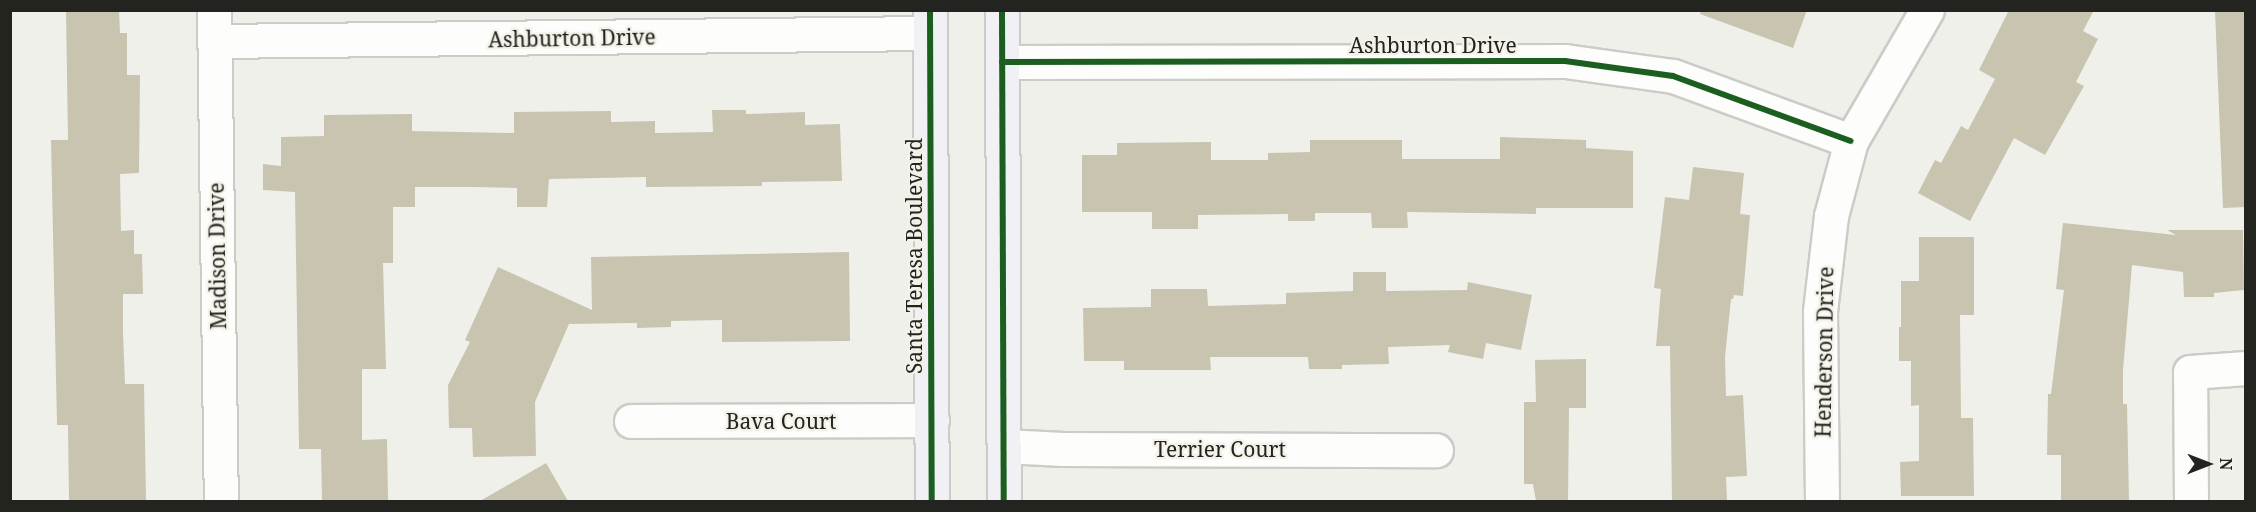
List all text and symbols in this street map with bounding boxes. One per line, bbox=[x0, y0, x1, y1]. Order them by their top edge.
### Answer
street label: Ashburton Drive bbox=[488, 24, 656, 52]
street label: Ashburton Drive bbox=[1349, 32, 1517, 58]
street label: Santa Teresa Boulevard bbox=[901, 138, 927, 374]
street label: Madison Drive bbox=[203, 182, 231, 330]
street label: Henderson Drive bbox=[1810, 266, 1838, 438]
street label: Bava Court bbox=[726, 408, 836, 434]
north arrow bbox=[2178, 434, 2238, 494]
street label: Terrier Court bbox=[1154, 436, 1286, 462]
text: N bbox=[2215, 458, 2237, 470]

